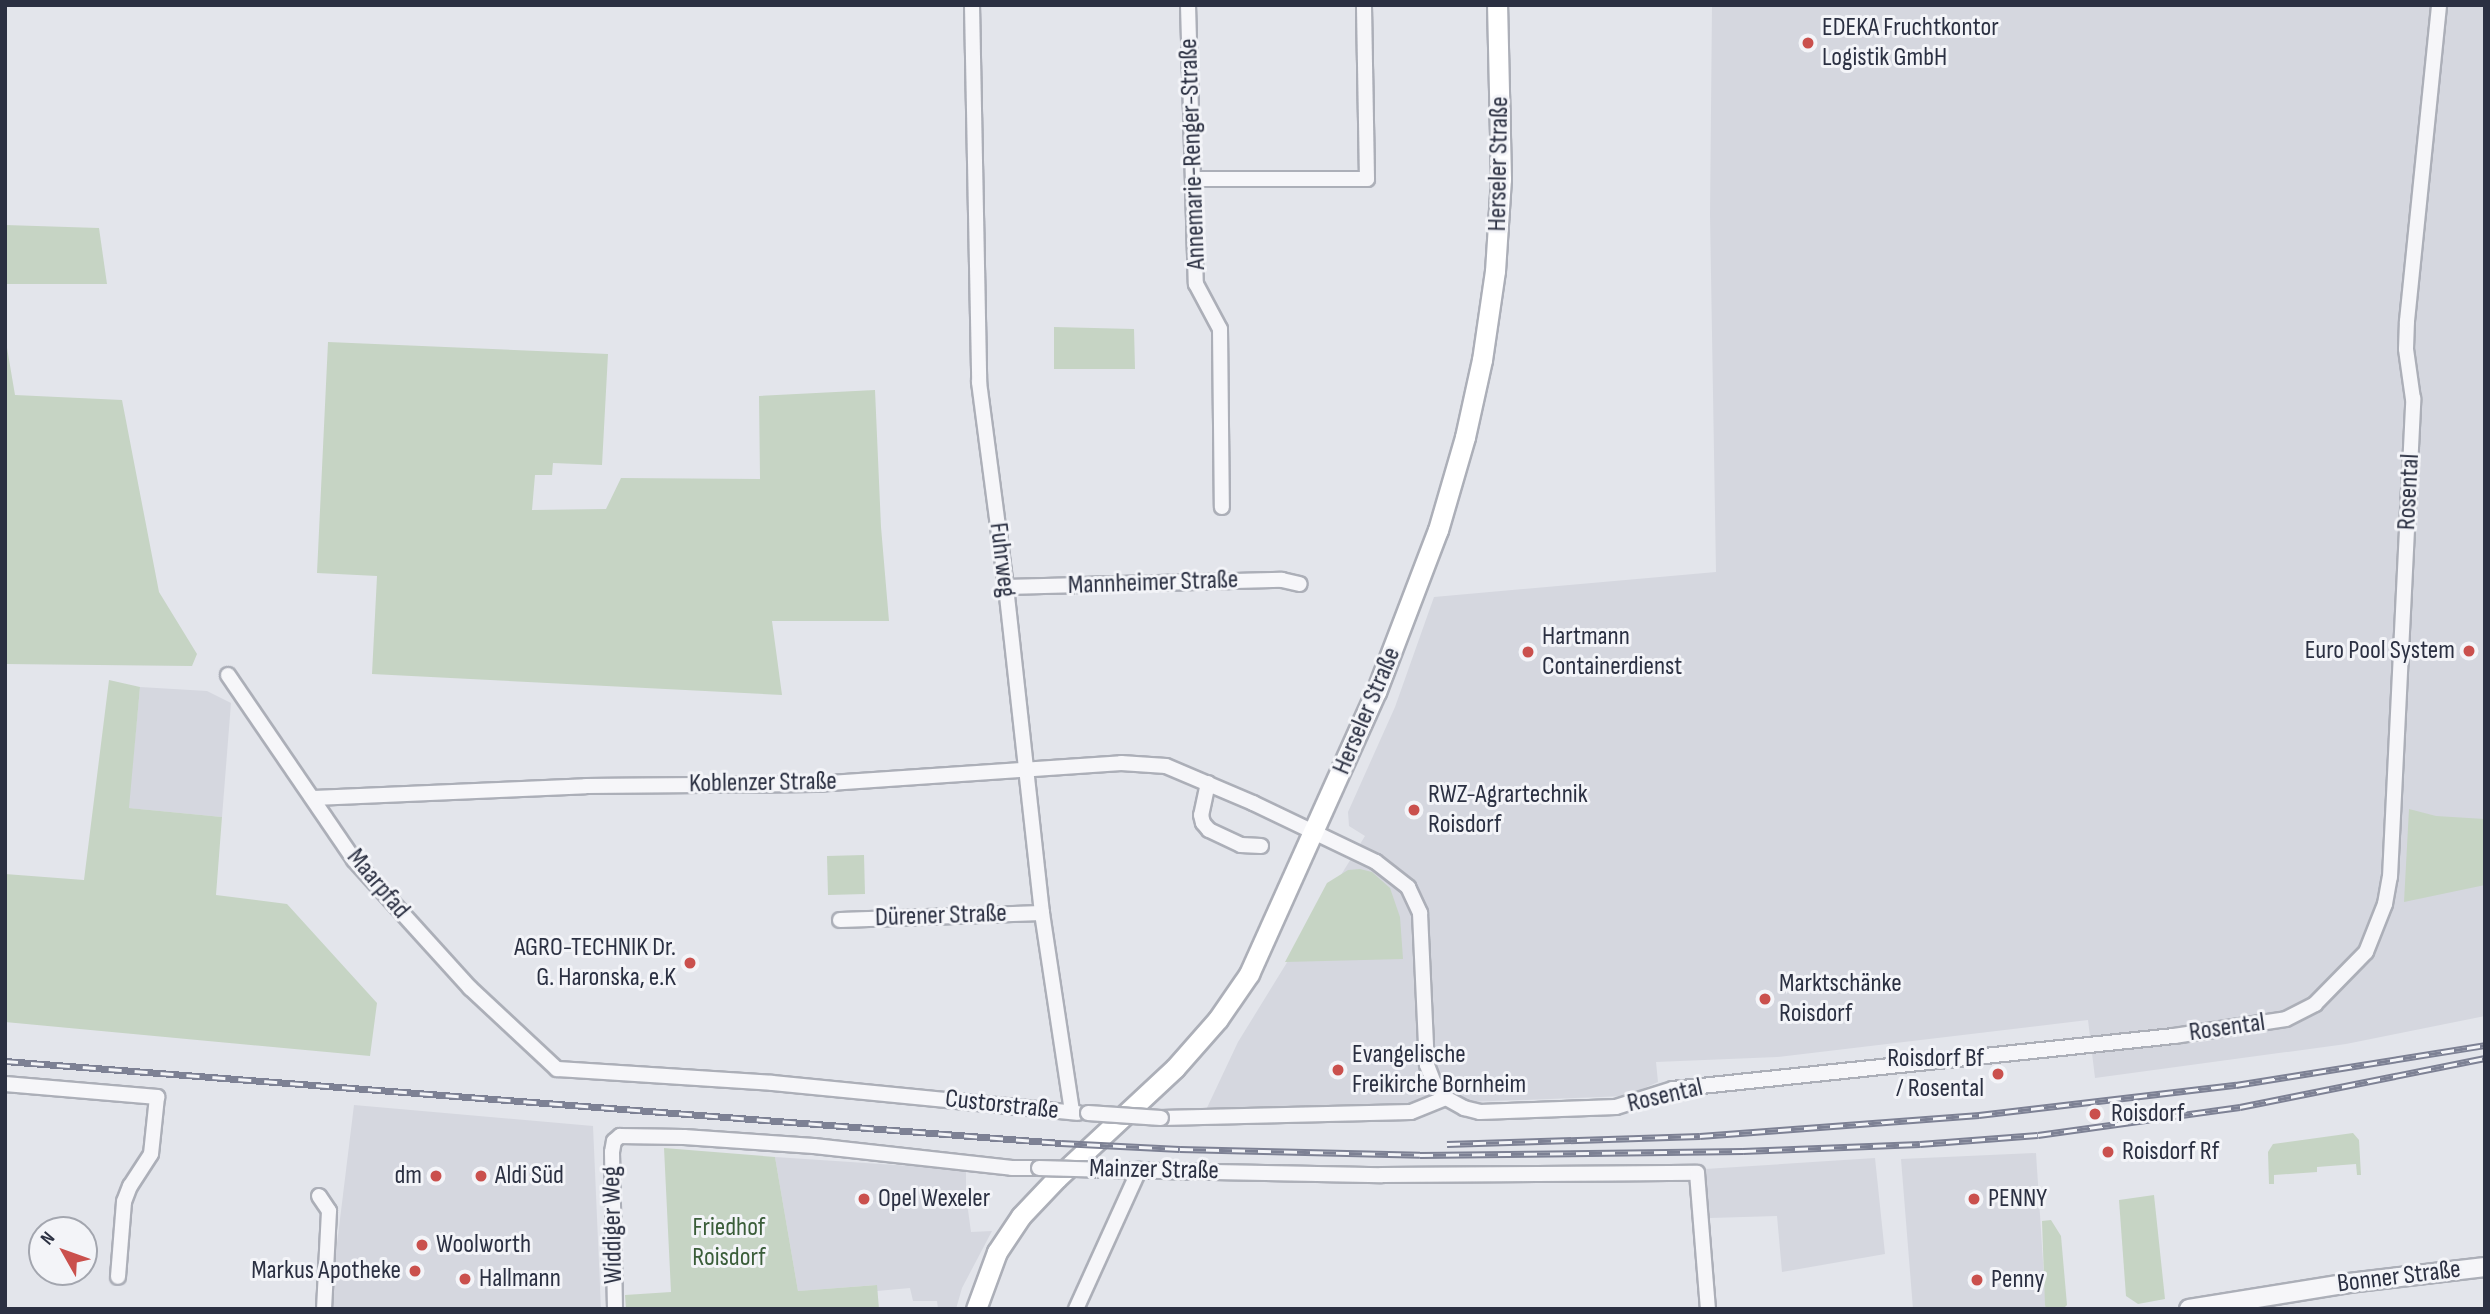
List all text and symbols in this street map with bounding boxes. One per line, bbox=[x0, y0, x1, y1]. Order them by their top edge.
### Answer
place label: EDEKA Fruchtkontor Logistik GmbH bbox=[1822, 12, 1999, 74]
marker: EDEKA Fruchtkontor Logistik GmbH bbox=[1800, 35, 1816, 51]
street label: Annemarie-Renger-Straße bbox=[1173, 38, 1213, 270]
street label: Herseler Straße bbox=[1482, 96, 1516, 232]
street label: Rosental bbox=[2391, 453, 2427, 531]
street label: Fuhrweg bbox=[982, 521, 1022, 599]
street label: Mannheimer Straße bbox=[1067, 564, 1239, 602]
place label: Hartmann Containerdienst bbox=[1542, 621, 1682, 682]
place label: Euro Pool System bbox=[2305, 635, 2455, 667]
street label: Herseler Straße bbox=[1326, 643, 1408, 779]
marker: Euro Pool System bbox=[2461, 643, 2477, 659]
marker: Hartmann Containerdienst bbox=[1520, 644, 1536, 660]
street label: Koblenzer Straße bbox=[689, 766, 837, 800]
place label: RWZ-Agrartechnik Roisdorf bbox=[1428, 779, 1588, 840]
marker: RWZ-Agrartechnik Roisdorf bbox=[1406, 802, 1422, 818]
street label: Maarpfad bbox=[340, 843, 416, 925]
street label: Dürener Straße bbox=[875, 898, 1007, 934]
place label: AGRO-TECHNIK Dr. G. Haronska, e.K bbox=[514, 932, 676, 993]
marker: AGRO-TECHNIK Dr. G. Haronska, e.K bbox=[682, 955, 698, 971]
place label: Marktschänke Roisdorf bbox=[1779, 968, 1902, 1030]
marker: Marktschänke Roisdorf bbox=[1757, 991, 1773, 1007]
street label: Rosental bbox=[2187, 1007, 2267, 1049]
place label: Evangelische Freikirche Bornheim bbox=[1352, 1039, 1526, 1100]
place label: Roisdorf Bf / Rosental bbox=[1887, 1043, 1984, 1104]
marker: Evangelische Freikirche Bornheim bbox=[1330, 1062, 1346, 1078]
marker: Roisdorf Bf / Rosental bbox=[1990, 1066, 2006, 1082]
street label: Rosental bbox=[1624, 1072, 1706, 1120]
street label: Custorstraße bbox=[944, 1084, 1060, 1126]
place label: Roisdorf bbox=[2111, 1098, 2185, 1130]
marker: Roisdorf bbox=[2085, 1104, 2105, 1124]
place label: Roisdorf Rf bbox=[2122, 1136, 2219, 1168]
marker: Roisdorf Rf bbox=[2100, 1144, 2116, 1160]
street label: Mainzer Straße bbox=[1089, 1153, 1219, 1187]
place label: dm bbox=[394, 1160, 422, 1192]
place label: Aldi Süd bbox=[495, 1160, 564, 1192]
street label: Widdiger Weg bbox=[596, 1166, 630, 1284]
marker: dm bbox=[428, 1168, 444, 1184]
marker: Aldi Süd bbox=[473, 1168, 489, 1184]
place label: Opel Wexeler bbox=[878, 1183, 990, 1215]
place label: PENNY bbox=[1988, 1183, 2047, 1215]
marker: Opel Wexeler bbox=[856, 1191, 872, 1207]
marker: PENNY bbox=[1966, 1191, 1982, 1207]
park label: Friedhof Roisdorf bbox=[692, 1212, 766, 1274]
north arrow bbox=[28, 1216, 98, 1286]
text: N bbox=[36, 1227, 60, 1250]
place label: Woolworth bbox=[436, 1229, 531, 1261]
marker: Woolworth bbox=[414, 1237, 430, 1253]
street label: Bonner Straße bbox=[2335, 1254, 2463, 1300]
place label: Markus Apotheke bbox=[251, 1255, 401, 1287]
marker: Markus Apotheke bbox=[407, 1263, 423, 1279]
place label: Hallmann bbox=[479, 1263, 561, 1295]
place label: Penny bbox=[1991, 1264, 2045, 1296]
marker: Hallmann bbox=[457, 1271, 473, 1287]
marker: Penny bbox=[1969, 1272, 1985, 1288]

